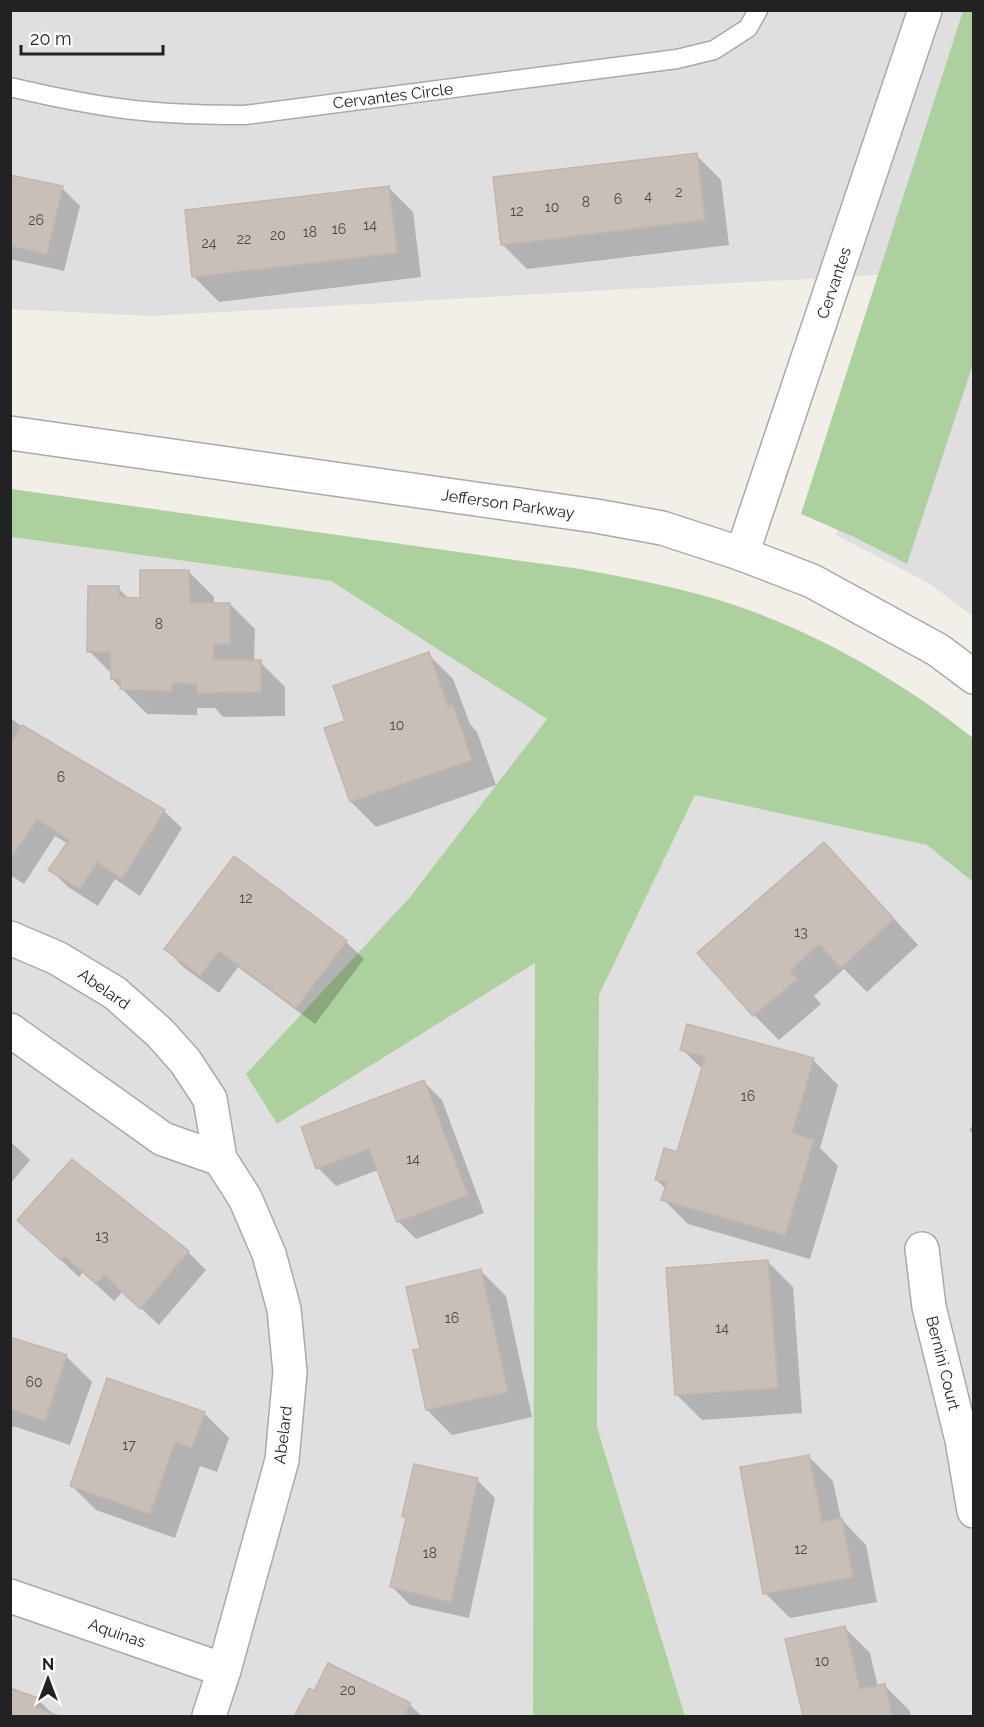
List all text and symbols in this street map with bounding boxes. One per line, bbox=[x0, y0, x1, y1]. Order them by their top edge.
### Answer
scale bar bbox=[21, 18, 164, 56]
text: 20 m bbox=[30, 28, 72, 49]
street label: Cervantes Circle bbox=[332, 79, 454, 113]
house number: 2 bbox=[675, 184, 683, 200]
house number: 4 bbox=[644, 188, 652, 204]
house number: 6 bbox=[614, 191, 622, 207]
house number: 8 bbox=[582, 194, 590, 210]
house number: 10 bbox=[545, 199, 559, 215]
house number: 12 bbox=[510, 203, 524, 219]
house number: 26 bbox=[28, 212, 44, 228]
house number: 14 bbox=[363, 217, 377, 233]
house number: 16 bbox=[332, 221, 346, 237]
house number: 18 bbox=[303, 224, 317, 240]
house number: 20 bbox=[270, 227, 286, 243]
house number: 22 bbox=[237, 231, 251, 247]
house number: 24 bbox=[202, 235, 217, 251]
street label: Cervantes bbox=[813, 244, 855, 321]
street label: Jefferson Parkway bbox=[440, 485, 576, 523]
house number: 8 bbox=[155, 616, 163, 632]
house number: 10 bbox=[390, 717, 404, 733]
house number: 6 bbox=[57, 769, 65, 785]
house number: 12 bbox=[239, 890, 253, 906]
house number: 13 bbox=[794, 924, 808, 940]
street label: Abelard bbox=[75, 964, 133, 1014]
house number: 16 bbox=[741, 1088, 755, 1104]
house number: 14 bbox=[406, 1151, 420, 1167]
house number: 13 bbox=[95, 1228, 109, 1244]
house number: 16 bbox=[445, 1310, 459, 1326]
street label: Bernini Court bbox=[922, 1314, 964, 1413]
house number: 14 bbox=[715, 1320, 729, 1336]
house number: 60 bbox=[25, 1374, 43, 1390]
street label: Abelard bbox=[270, 1405, 296, 1465]
house number: 17 bbox=[122, 1437, 136, 1453]
house number: 12 bbox=[794, 1541, 808, 1557]
house number: 18 bbox=[423, 1545, 437, 1561]
street label: Aquinas bbox=[86, 1614, 148, 1652]
north arrow bbox=[18, 1649, 78, 1709]
house number: 10 bbox=[815, 1653, 829, 1669]
text: N bbox=[42, 1655, 54, 1674]
house number: 20 bbox=[340, 1682, 356, 1698]

